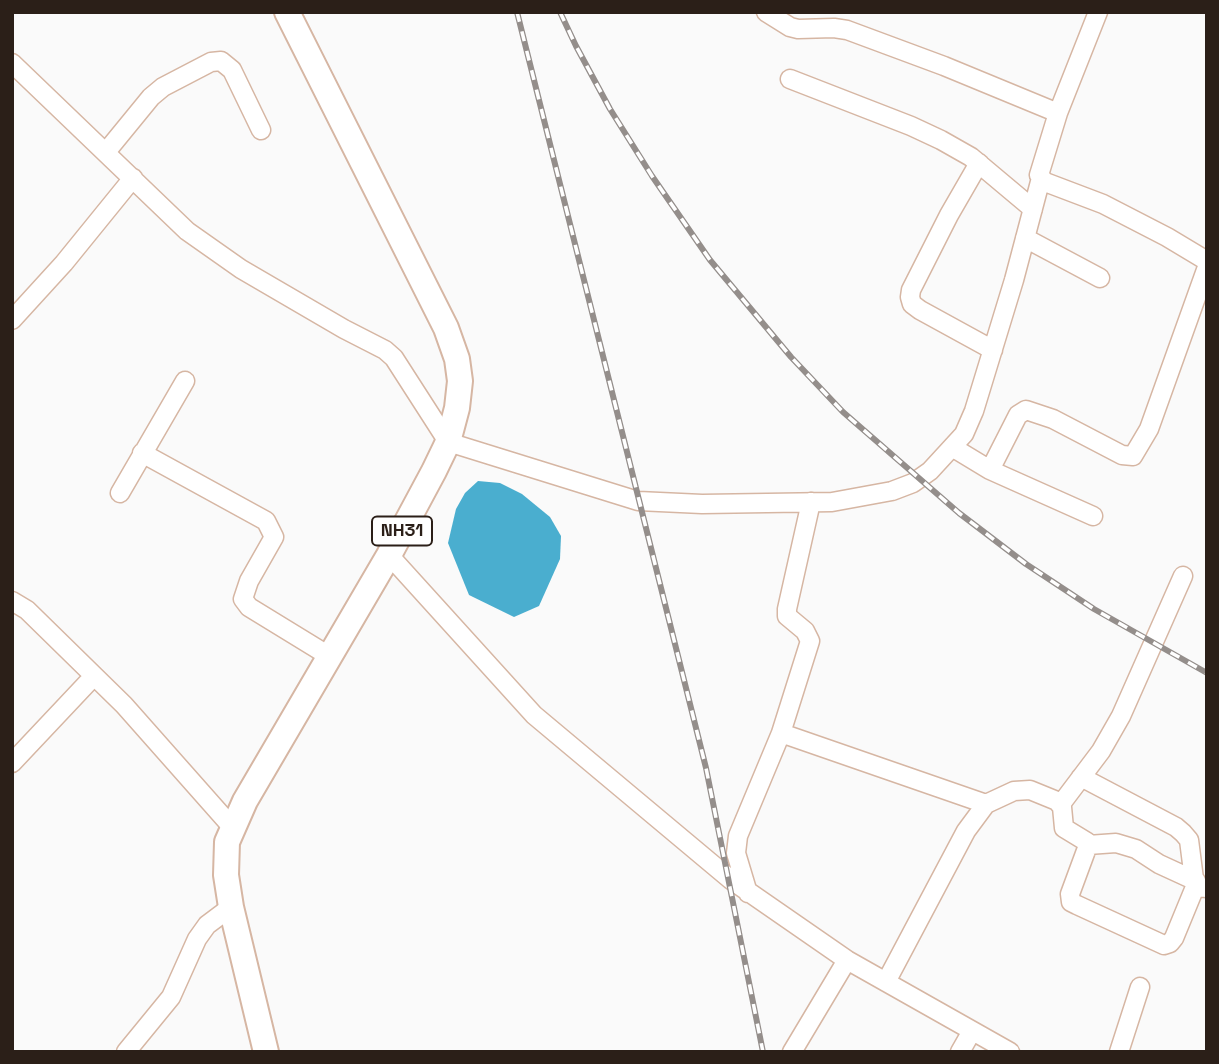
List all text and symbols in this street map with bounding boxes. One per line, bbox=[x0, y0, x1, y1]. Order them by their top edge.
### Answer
road number: NH31 bbox=[372, 516, 432, 546]

